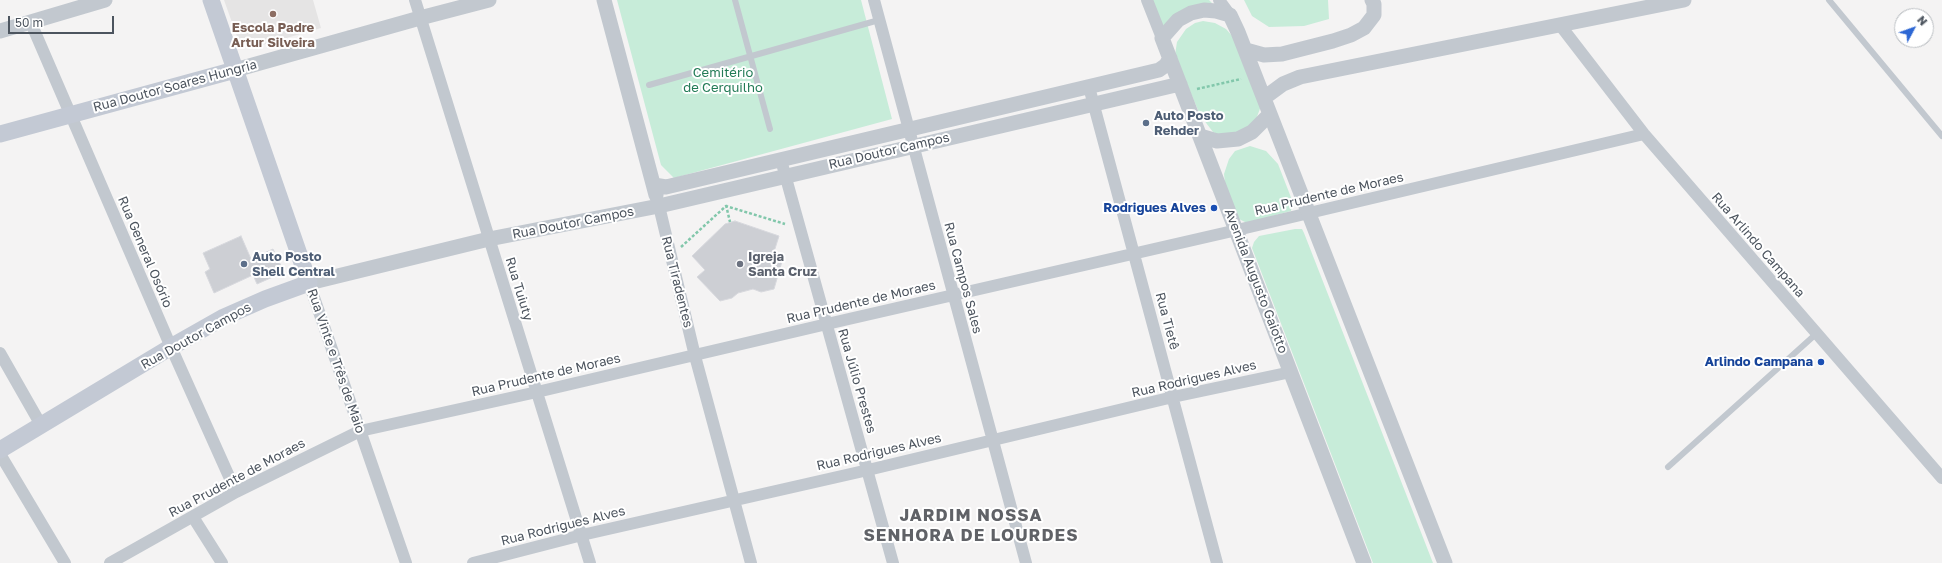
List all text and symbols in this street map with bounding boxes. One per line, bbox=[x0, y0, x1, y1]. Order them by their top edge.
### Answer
scale bar bbox=[10, 8, 116, 34]
north arrow bbox=[1894, 8, 1934, 48]
marker: Escola Padre Artur Silveira bbox=[268, 9, 278, 19]
text: N bbox=[1915, 13, 1930, 28]
text: 50 m bbox=[15, 15, 43, 30]
place label: Escola Padre Artur Silveira bbox=[231, 20, 315, 51]
street label: Rua Doutor Soares Hungria bbox=[91, 57, 259, 115]
park label: Cemitério de Cerquilho bbox=[683, 65, 763, 96]
place label: Auto Posto Rehder bbox=[1154, 108, 1224, 139]
marker: Auto Posto Rehder bbox=[1141, 118, 1151, 128]
street label: Rua Doutor Campos bbox=[827, 130, 951, 172]
street label: Rua Prudente de Moraes bbox=[1253, 169, 1405, 219]
street label: Rua Arlindo Campana bbox=[1708, 189, 1808, 301]
street label: Rua General Osório bbox=[114, 194, 176, 310]
place label: Rodrigues Alves bbox=[1103, 200, 1206, 216]
marker: Rodrigues Alves bbox=[1209, 203, 1219, 213]
street label: Rua Doutor Campos bbox=[511, 204, 635, 242]
street label: Avenida Augusto Gaiotto bbox=[1221, 206, 1291, 356]
street label: Rua Campos Sales bbox=[941, 221, 985, 335]
street label: Rua Tiradentes bbox=[658, 235, 696, 329]
place label: Auto Posto Shell Central bbox=[252, 249, 335, 280]
place label: Igreja Santa Cruz bbox=[748, 249, 817, 280]
street label: Rua Tuiuty bbox=[502, 255, 536, 323]
marker: Auto Posto Shell Central bbox=[239, 259, 249, 269]
marker: Igreja Santa Cruz bbox=[735, 259, 745, 269]
street label: Rua Prudente de Moraes bbox=[785, 277, 937, 327]
street label: Rua Vinte e Três de Maio bbox=[304, 287, 368, 435]
street label: Rua Tietê bbox=[1152, 291, 1182, 351]
street label: Rua Doutor Campos bbox=[138, 299, 254, 373]
street label: Rua Júlio Prestes bbox=[835, 327, 879, 435]
street label: Rua Prudente de Moraes bbox=[470, 350, 622, 400]
place label: Arlindo Campana bbox=[1705, 354, 1813, 370]
street label: Rua Rodrigues Alves bbox=[1130, 357, 1258, 401]
marker: Arlindo Campana bbox=[1816, 357, 1826, 367]
street label: Rua Rodrigues Alves bbox=[815, 430, 943, 474]
street label: Rua Prudente de Moraes bbox=[166, 435, 308, 521]
street label: Rua Rodrigues Alves bbox=[499, 503, 627, 549]
district label: JARDIM NOSSA SENHORA DE LOURDES bbox=[863, 506, 1079, 546]

